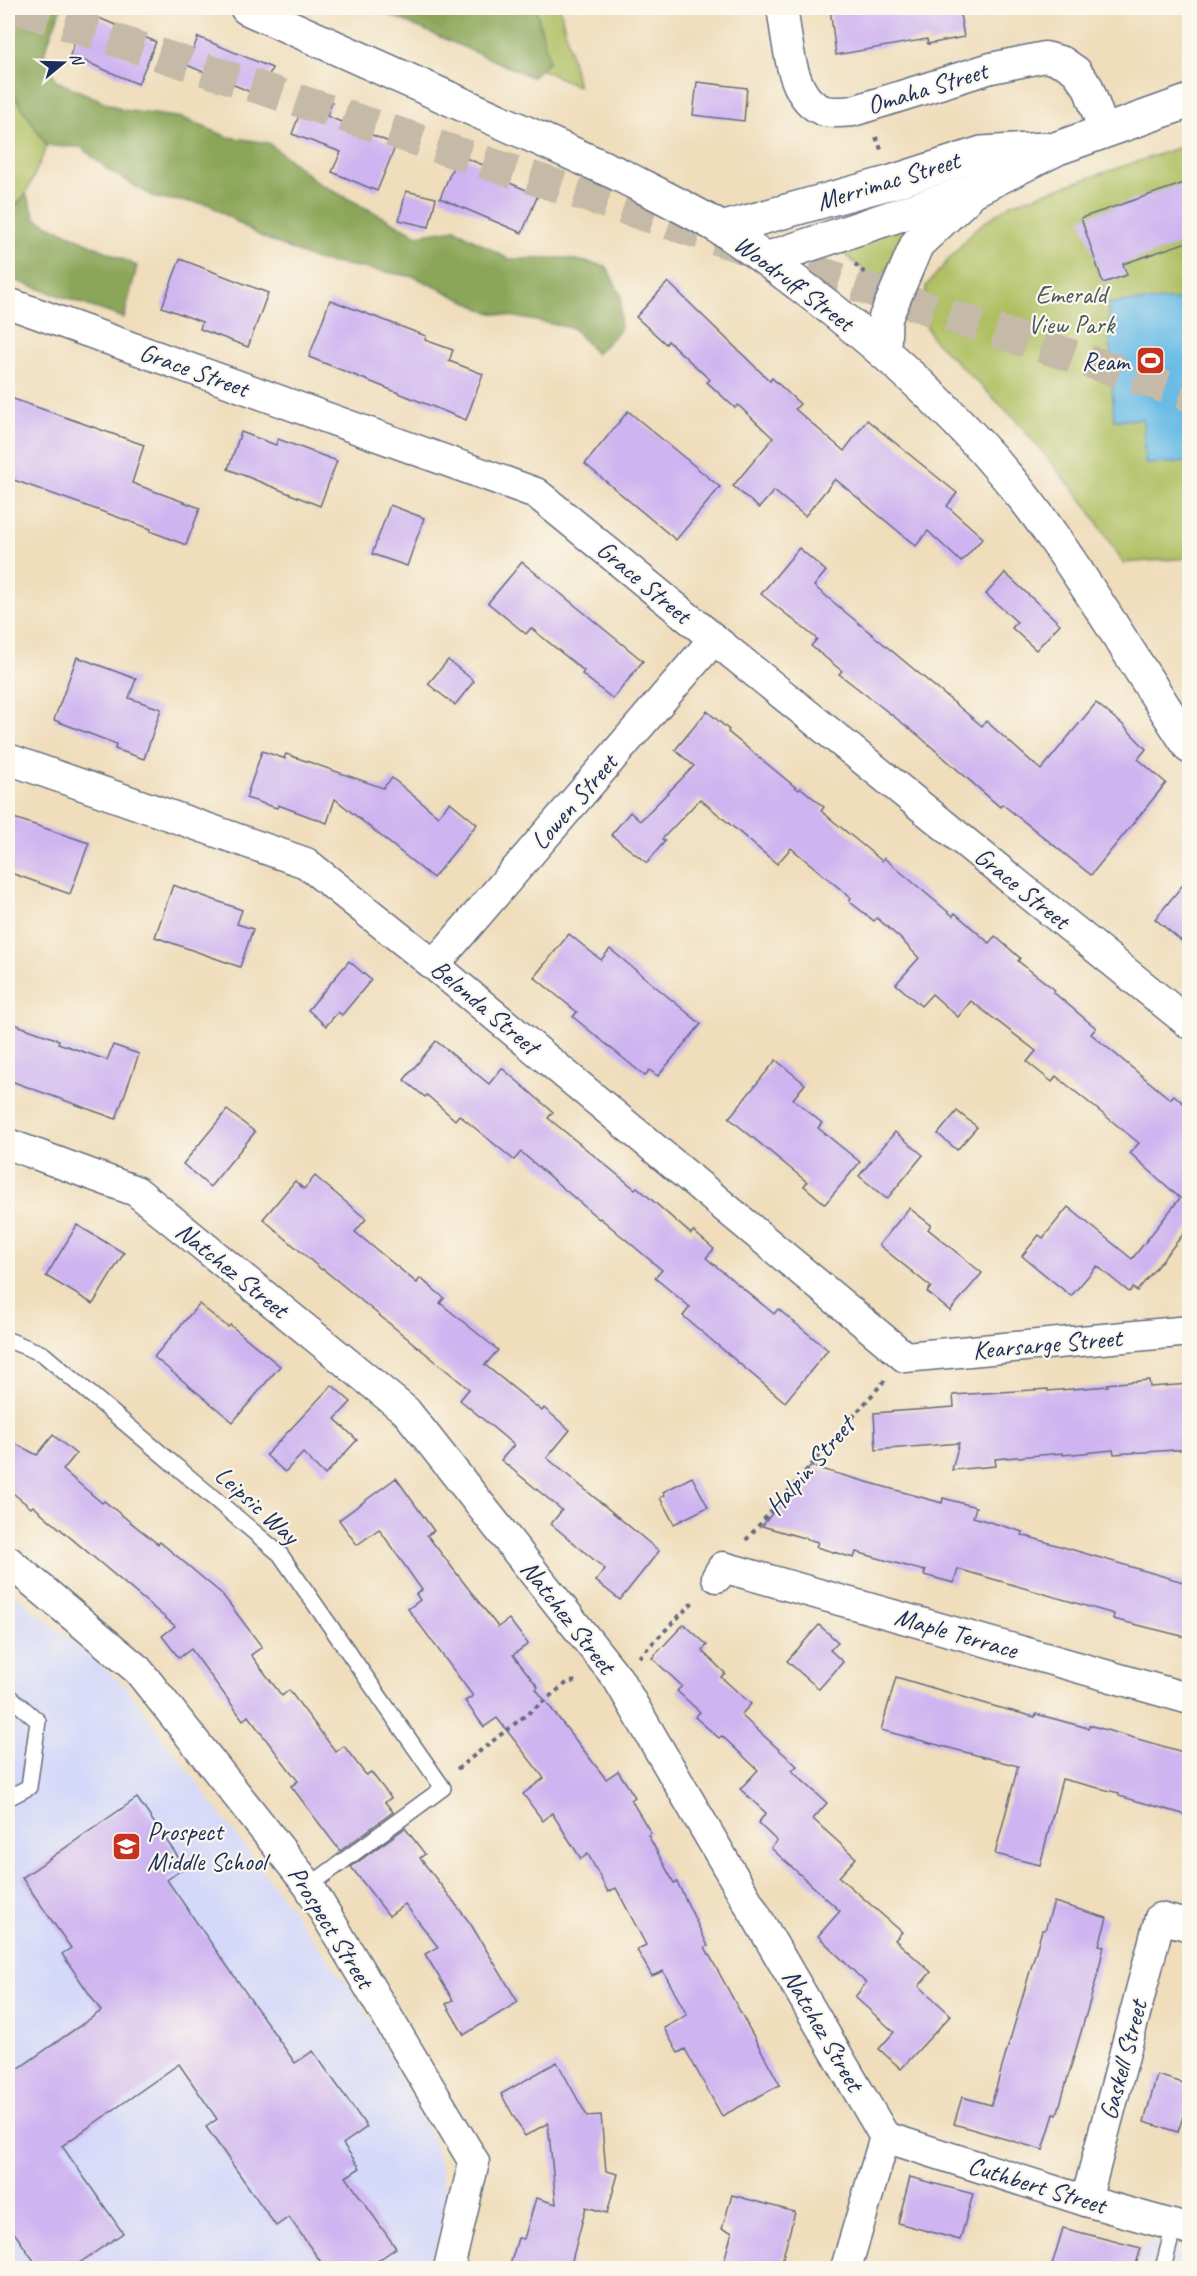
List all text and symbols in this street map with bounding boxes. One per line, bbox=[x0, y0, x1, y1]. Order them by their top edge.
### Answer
north arrow bbox=[33, 33, 93, 93]
text: N bbox=[65, 51, 88, 69]
street label: Omaha Street bbox=[863, 53, 993, 122]
street label: Merrimac Street bbox=[813, 143, 966, 218]
street label: Woodruff Street bbox=[727, 227, 862, 340]
park label: Emerald View Park bbox=[1028, 278, 1117, 341]
street label: Grace Street bbox=[135, 335, 255, 406]
place label: Ream bbox=[1082, 345, 1131, 378]
sports icon: Ream bbox=[1134, 345, 1166, 377]
street label: Grace Street bbox=[590, 533, 700, 633]
street label: Lowen Street bbox=[523, 746, 626, 857]
street label: Grace Street bbox=[968, 840, 1078, 938]
street label: Belonda Street bbox=[424, 952, 548, 1064]
street label: Natchez Street bbox=[169, 1215, 297, 1327]
street label: Kearsarge Street bbox=[971, 1321, 1125, 1367]
street label: Halpin Street bbox=[758, 1407, 864, 1522]
street label: Leipsic Way bbox=[208, 1458, 308, 1553]
street label: Natchez Street bbox=[513, 1553, 624, 1682]
street label: Maple Terrace bbox=[891, 1600, 1022, 1667]
place label: Prospect Middle School bbox=[147, 1815, 271, 1878]
school or university icon: Prospect Middle School bbox=[110, 1830, 142, 1862]
street label: Prospect Street bbox=[280, 1860, 383, 1996]
street label: Natchez Street bbox=[775, 1963, 872, 2099]
street label: Gaskell Street bbox=[1091, 1994, 1155, 2123]
street label: Cuthbert Street bbox=[964, 2148, 1112, 2222]

